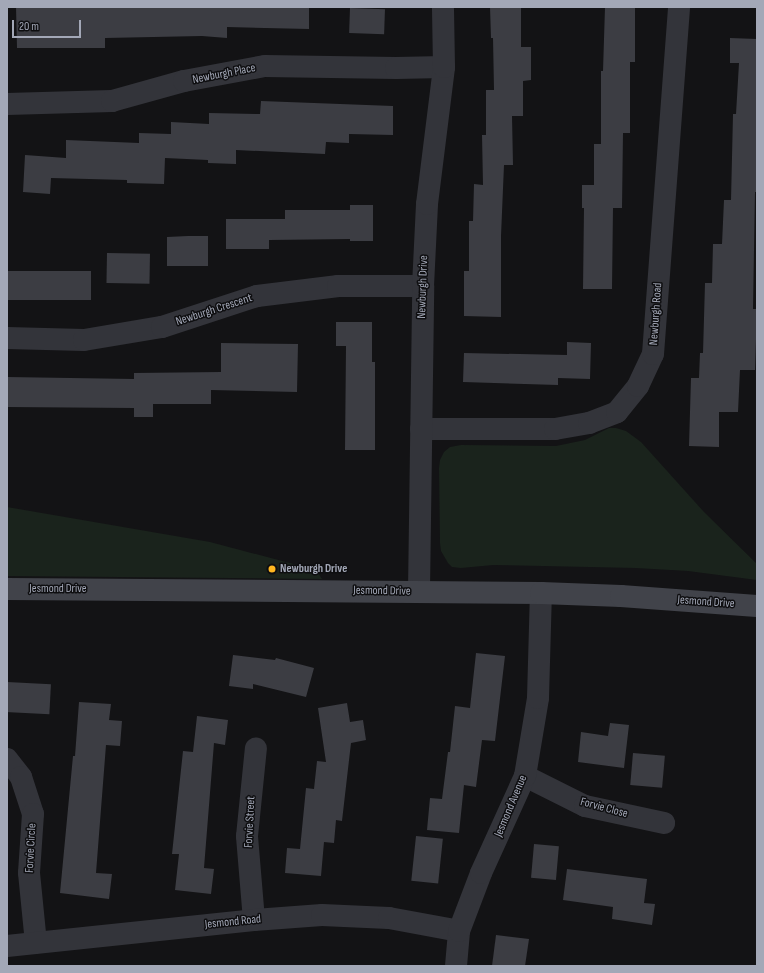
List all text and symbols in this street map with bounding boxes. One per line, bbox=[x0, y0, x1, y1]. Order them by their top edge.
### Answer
scale bar bbox=[14, 12, 83, 38]
text: 20 m bbox=[19, 19, 39, 34]
street label: Newburgh Place bbox=[191, 61, 257, 87]
street label: Newburgh Drive bbox=[415, 255, 431, 319]
street label: Newburgh Road bbox=[647, 282, 665, 346]
street label: Newburgh Crescent bbox=[174, 291, 254, 329]
place label: Newburgh Drive bbox=[280, 562, 347, 576]
marker: Newburgh Drive bbox=[267, 564, 277, 574]
street label: Jesmond Drive bbox=[29, 582, 87, 596]
street label: Jesmond Drive bbox=[353, 583, 411, 599]
street label: Jesmond Drive bbox=[677, 593, 735, 611]
street label: Jesmond Avenue bbox=[492, 773, 530, 839]
street label: Forvie Close bbox=[579, 795, 629, 821]
street label: Forvie Street bbox=[241, 796, 259, 848]
street label: Forvie Circle bbox=[23, 823, 39, 873]
street label: Jesmond Road bbox=[204, 912, 262, 932]

